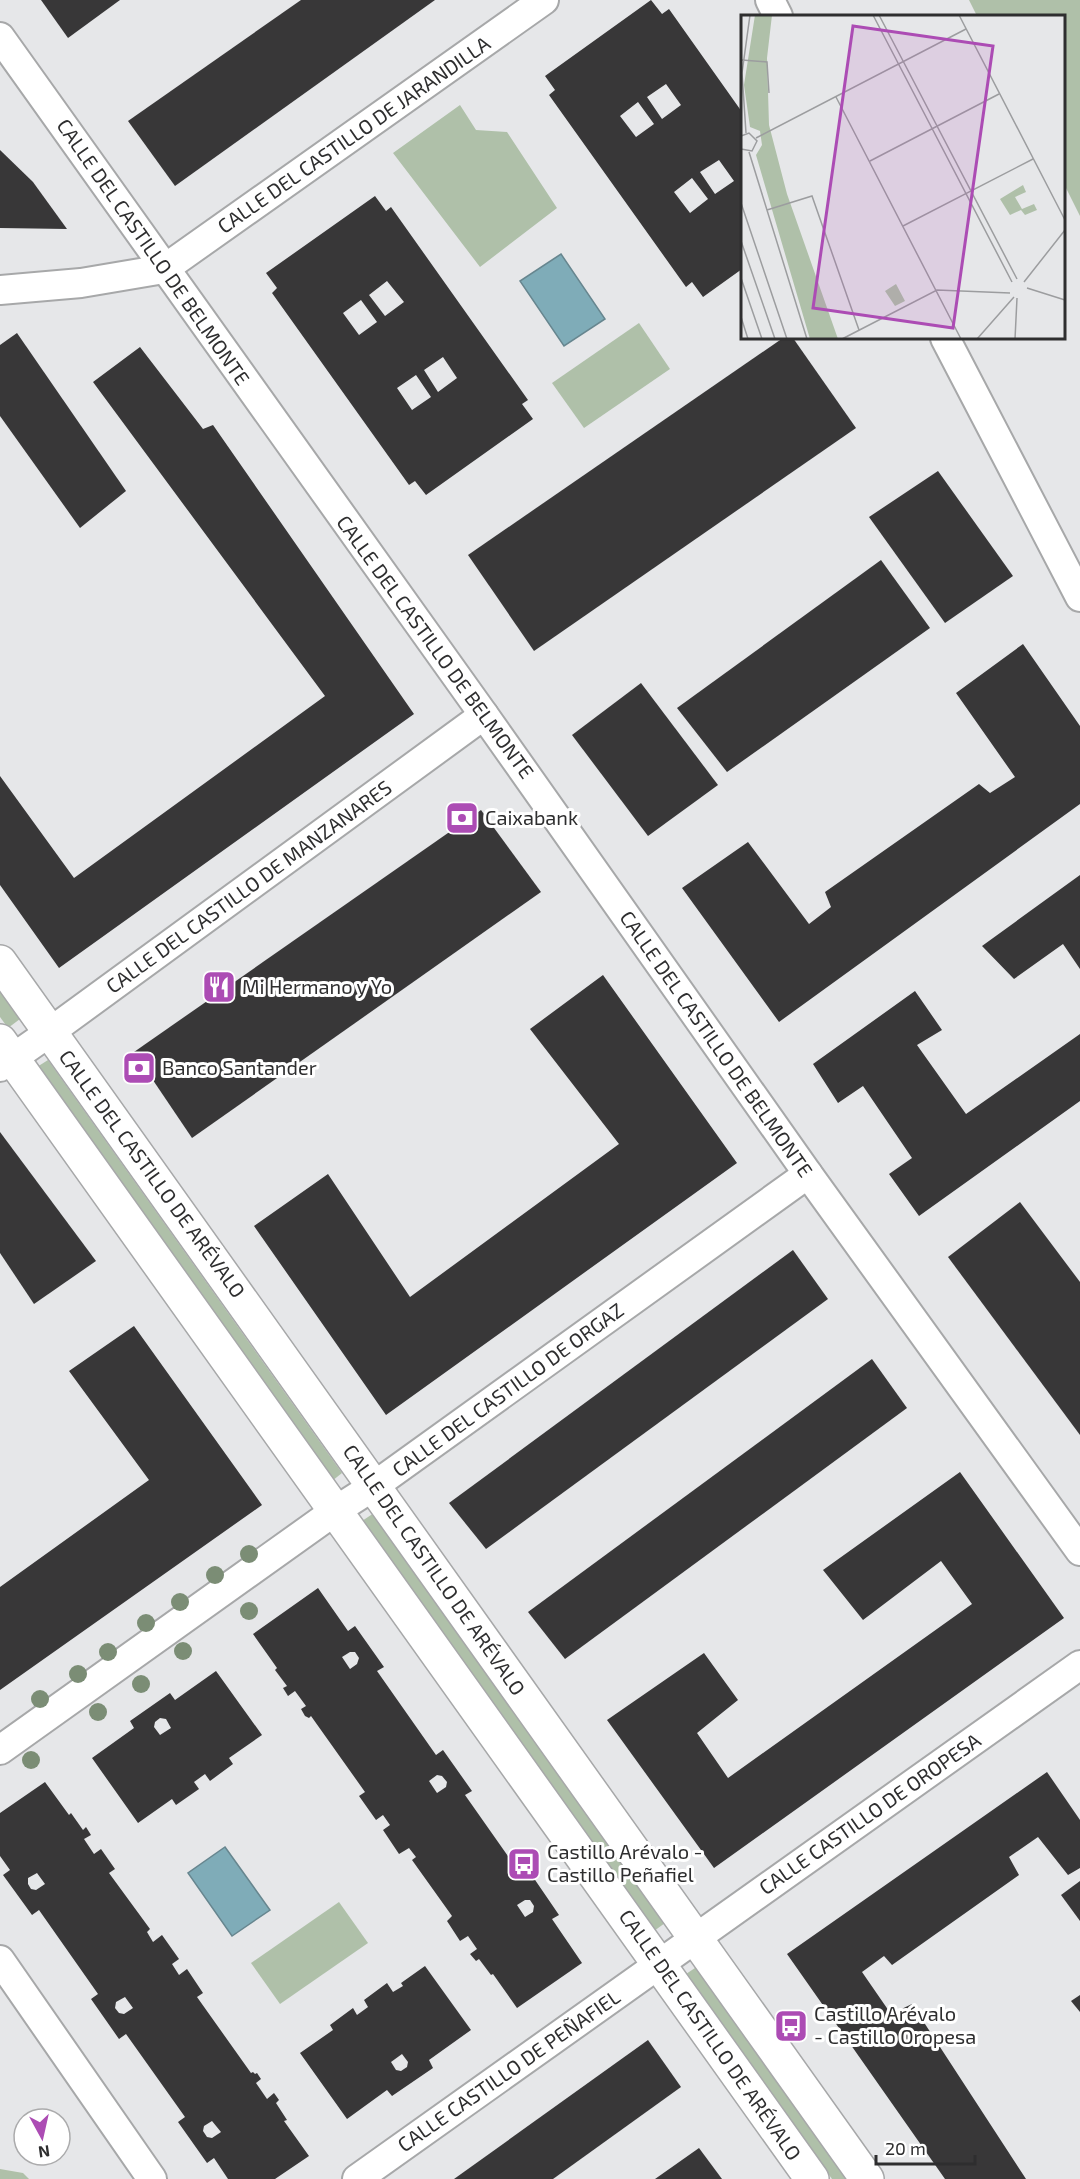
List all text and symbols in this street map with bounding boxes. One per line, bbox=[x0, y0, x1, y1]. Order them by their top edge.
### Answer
inset map bbox=[741, 15, 1065, 339]
street label: CALLE DEL CASTILLO DE JARANDILLA bbox=[213, 30, 495, 238]
street label: CALLE DEL CASTILLO DE BELMONTE bbox=[52, 114, 255, 389]
street label: CALLE DEL CASTILLO DE BELMONTE bbox=[332, 510, 539, 783]
street label: CALLE DEL CASTILLO DE MANZANARES bbox=[101, 775, 396, 998]
bank icon: Caixabank bbox=[444, 800, 480, 836]
place label: Caixabank bbox=[485, 805, 578, 829]
street label: CALLE DEL CASTILLO DE BELMONTE bbox=[615, 906, 818, 1181]
restaurant icon: Mi Hermano y Yo bbox=[201, 969, 237, 1005]
place label: Mi Hermano y Yo bbox=[242, 974, 392, 998]
street label: CALLE DEL CASTILLO DE ARÉVALO bbox=[55, 1045, 251, 1302]
bank icon: Banco Santander bbox=[121, 1050, 157, 1086]
place label: Banco Santander bbox=[162, 1055, 317, 1079]
street label: CALLE DEL CASTILLO DE ORGAZ bbox=[387, 1297, 628, 1481]
street label: CALLE DEL CASTILLO DE ARÉVALO bbox=[339, 1439, 531, 1699]
street label: CALLE CASTILLO DE OROPESA bbox=[754, 1727, 985, 1899]
place label: Castillo Arévalo - Castillo Peñafiel bbox=[547, 1839, 702, 1886]
bus stop icon: Castillo Arévalo - Castillo Peñafiel bbox=[506, 1846, 542, 1882]
street label: CALLE DEL CASTILLO DE ARÉVALO bbox=[615, 1904, 807, 2164]
street label: CALLE CASTILLO DE PEÑAFIEL bbox=[393, 1984, 624, 2156]
place label: Castillo Arévalo - Castillo Oropesa bbox=[814, 2001, 976, 2048]
bus stop icon: Castillo Arévalo - Castillo Oropesa bbox=[773, 2008, 809, 2044]
north arrow bbox=[12, 2107, 72, 2167]
scale bar bbox=[876, 2128, 975, 2166]
text: 20 m bbox=[885, 2137, 926, 2159]
text: N bbox=[37, 2142, 51, 2163]

